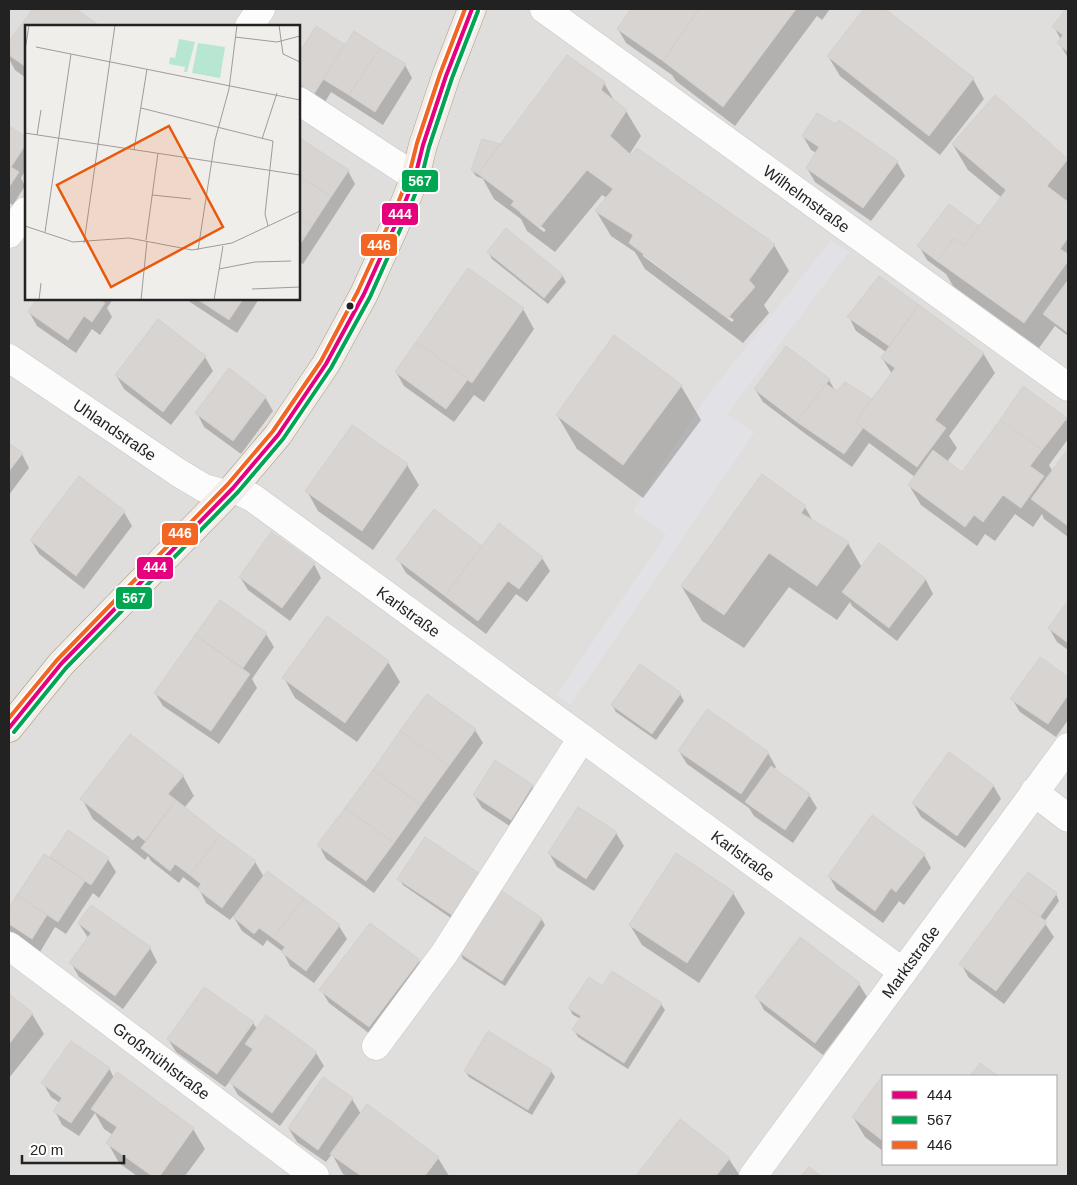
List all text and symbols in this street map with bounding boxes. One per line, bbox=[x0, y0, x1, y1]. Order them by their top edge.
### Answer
inset map bbox=[25, 25, 300, 300]
street label: Wilhelmstraße bbox=[760, 162, 853, 236]
line badge: 567 bbox=[401, 169, 439, 193]
text: 567 bbox=[408, 173, 432, 189]
line badge: 444 bbox=[381, 202, 419, 226]
text: 444 bbox=[388, 206, 412, 222]
line badge: 446 bbox=[360, 233, 398, 257]
text: 446 bbox=[367, 237, 391, 253]
unlabelled marker bbox=[345, 301, 355, 311]
street label: Uhlandstraße bbox=[70, 396, 159, 464]
line badge: 446 bbox=[161, 522, 199, 546]
text: 446 bbox=[168, 525, 192, 541]
line badge: 444 bbox=[136, 556, 174, 580]
text: 444 bbox=[143, 559, 167, 575]
street label: Karlstraße bbox=[374, 583, 443, 641]
line badge: 567 bbox=[115, 586, 153, 610]
text: 567 bbox=[122, 590, 146, 606]
street label: Karlstraße bbox=[708, 827, 778, 885]
street label: Marktstraße bbox=[879, 922, 943, 1001]
street label: Großmühlstraße bbox=[110, 1019, 213, 1103]
legend bbox=[882, 1075, 1057, 1165]
text: 444 bbox=[927, 1086, 952, 1103]
text: 567 bbox=[927, 1111, 952, 1128]
scale bar bbox=[22, 1132, 125, 1164]
text: 446 bbox=[927, 1136, 952, 1153]
text: 20 m bbox=[30, 1141, 63, 1158]

